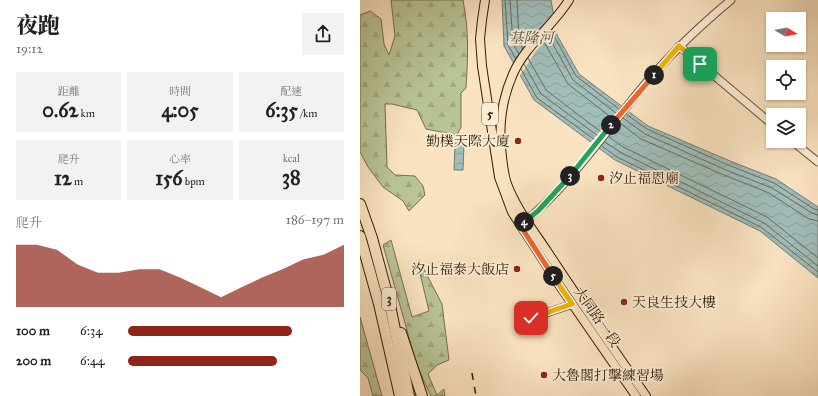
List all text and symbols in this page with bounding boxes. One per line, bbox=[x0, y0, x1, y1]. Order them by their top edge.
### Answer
text: 夜跑 bbox=[16, 12, 60, 39]
north arrow bbox=[766, 12, 806, 52]
map controls bbox=[766, 12, 806, 148]
button: share bbox=[302, 13, 344, 55]
water label: 基隆河 bbox=[508, 29, 556, 47]
text: 19:12 bbox=[16, 41, 43, 57]
pin bbox=[683, 47, 717, 81]
icon: arrive bbox=[689, 53, 711, 75]
button: locate bbox=[766, 60, 806, 100]
pin: 1 bbox=[644, 65, 664, 85]
text: 1 bbox=[652, 68, 656, 81]
text: 距離 bbox=[58, 85, 80, 98]
text: 時間 bbox=[169, 85, 191, 98]
text: 配速 bbox=[280, 85, 302, 98]
text: 0.62 bbox=[42, 98, 78, 122]
text: 4:05 bbox=[161, 98, 199, 122]
text: 6:35 bbox=[265, 98, 298, 122]
road number: 5 bbox=[482, 103, 498, 125]
text: km bbox=[78, 107, 95, 120]
text: /km bbox=[298, 107, 317, 120]
button: layers bbox=[766, 108, 806, 148]
pin: 2 bbox=[601, 115, 621, 135]
text: 2 bbox=[608, 118, 614, 131]
place label: 勤樸天際大廈 bbox=[426, 133, 510, 150]
marker: 勤樸天際大廈 bbox=[513, 136, 523, 146]
text: kcal bbox=[283, 152, 300, 165]
text: 爬升 bbox=[58, 153, 80, 166]
text: 心率 bbox=[169, 153, 191, 166]
text: 38 bbox=[282, 165, 301, 189]
text: 12 bbox=[54, 166, 72, 190]
text: 156 bbox=[155, 166, 182, 190]
pin: 3 bbox=[560, 166, 580, 186]
text: 3 bbox=[568, 169, 572, 182]
place label: 汐止福恩廟 bbox=[609, 170, 679, 187]
marker: 汐止福恩廟 bbox=[596, 173, 606, 183]
text: m bbox=[72, 175, 83, 188]
text: bpm bbox=[182, 175, 205, 188]
text: 186–197 m bbox=[286, 212, 344, 228]
pin: 4 bbox=[514, 212, 534, 232]
text: 爬升 bbox=[16, 215, 42, 231]
text: 4 bbox=[521, 215, 527, 228]
place label: 汐止福泰大飯店 bbox=[411, 261, 509, 278]
marker: 汐止福泰大飯店 bbox=[512, 264, 522, 274]
pin: 5 bbox=[543, 266, 563, 286]
text: 5 bbox=[550, 269, 556, 282]
street label: 大同路一段 bbox=[570, 283, 624, 351]
road number: 3 bbox=[382, 288, 396, 310]
place label: 天良生技大樓 bbox=[632, 294, 716, 311]
marker: 天良生技大樓 bbox=[619, 297, 629, 307]
pin bbox=[514, 301, 548, 335]
icon: check bbox=[520, 307, 542, 329]
text: 100 m bbox=[16, 323, 50, 339]
text: 6:34 bbox=[80, 323, 102, 339]
text: 200 m bbox=[16, 353, 51, 369]
text: 6:44 bbox=[80, 353, 104, 369]
place label: 大魯閣打擊練習場 bbox=[552, 367, 664, 384]
marker: 大魯閣打擊練習場 bbox=[539, 370, 549, 380]

